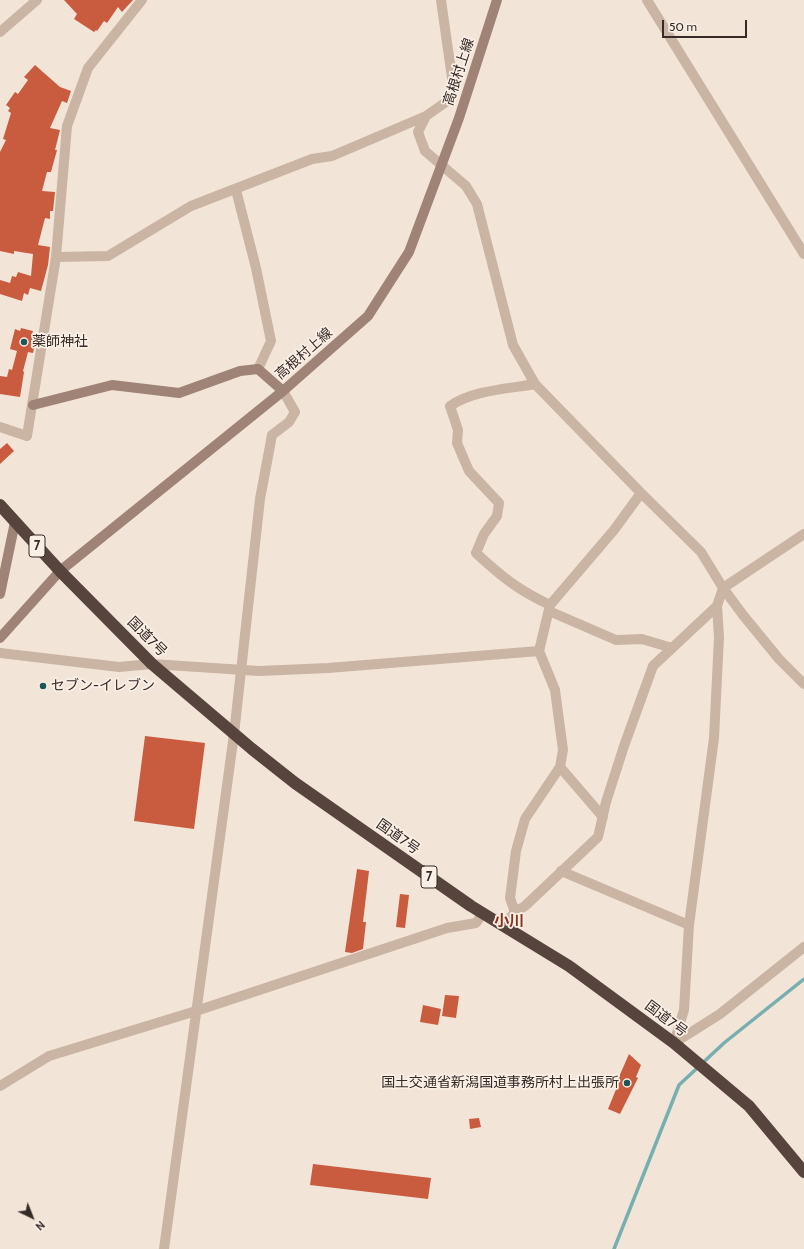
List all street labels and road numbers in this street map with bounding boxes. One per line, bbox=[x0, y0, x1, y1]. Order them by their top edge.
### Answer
street label: 高根村上線 bbox=[440, 36, 478, 108]
street label: 高根村上線 bbox=[272, 325, 336, 383]
road number: 7 bbox=[29, 535, 45, 557]
street label: 国道7号 bbox=[124, 614, 170, 660]
street label: 国道7号 bbox=[373, 816, 423, 858]
road number: 7 bbox=[421, 866, 437, 888]
street label: 国道7号 bbox=[641, 998, 691, 1040]

